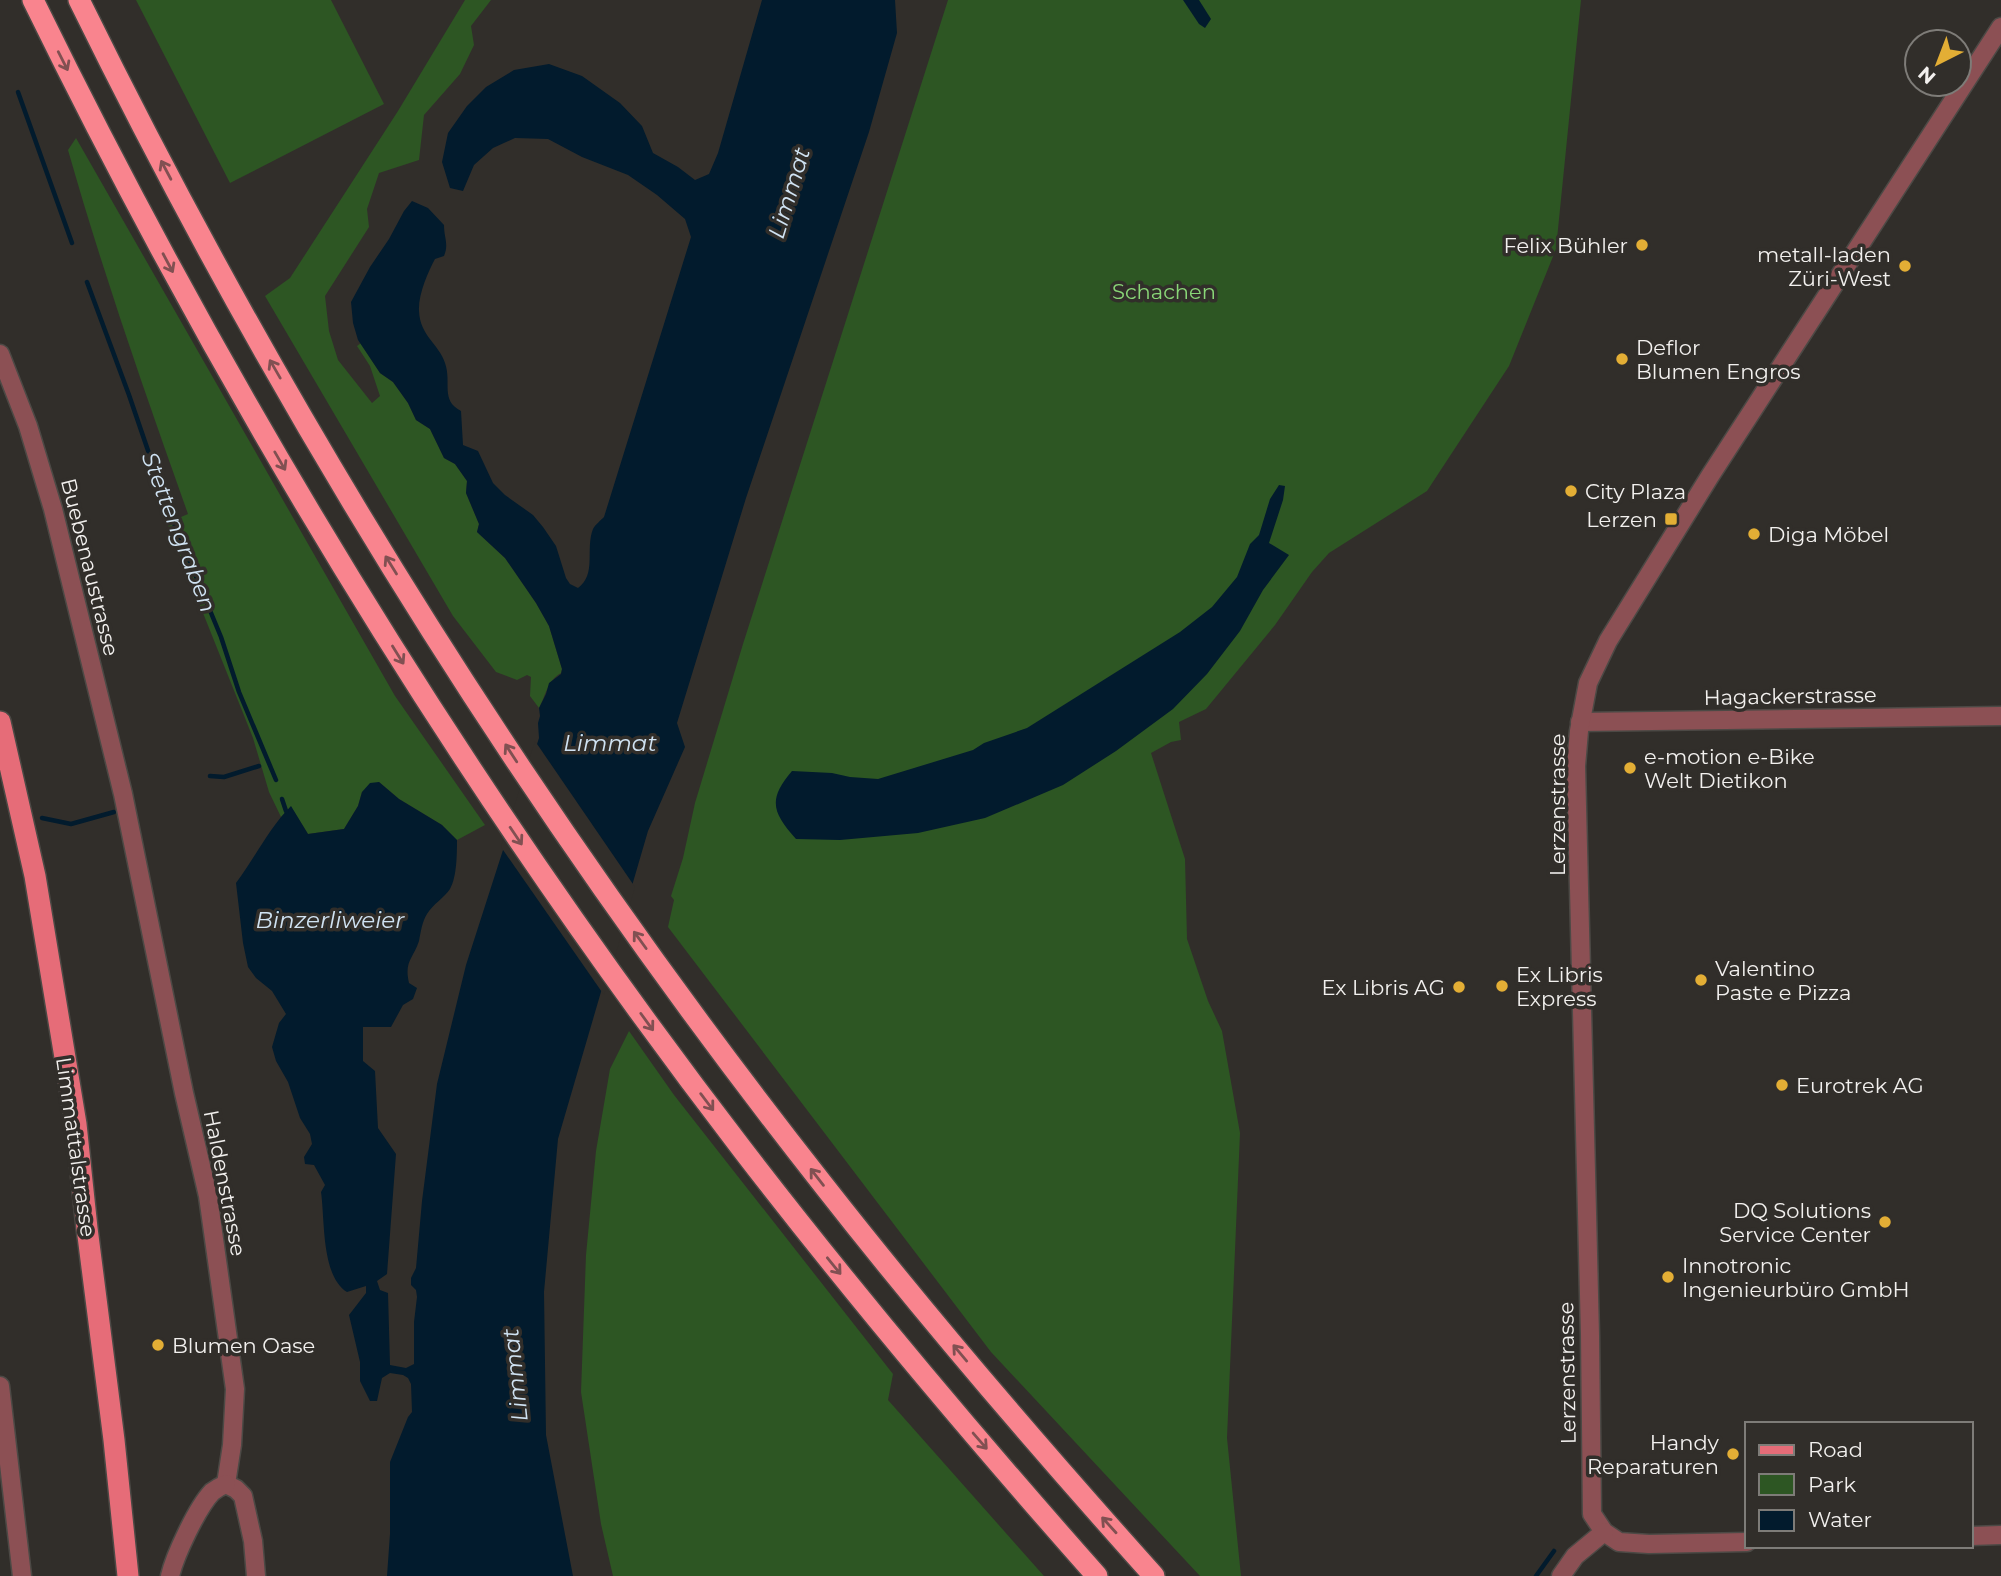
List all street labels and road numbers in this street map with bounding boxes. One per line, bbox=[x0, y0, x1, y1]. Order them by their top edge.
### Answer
street label: Buebenaustrasse bbox=[56, 476, 124, 658]
street label: Hagackerstrasse bbox=[1703, 682, 1877, 710]
street label: Lerzenstrasse bbox=[1545, 734, 1570, 876]
street label: Limmattalstrasse bbox=[51, 1056, 101, 1238]
street label: Haldenstrasse bbox=[199, 1108, 251, 1258]
street label: Lerzenstrasse bbox=[1553, 1301, 1581, 1445]

